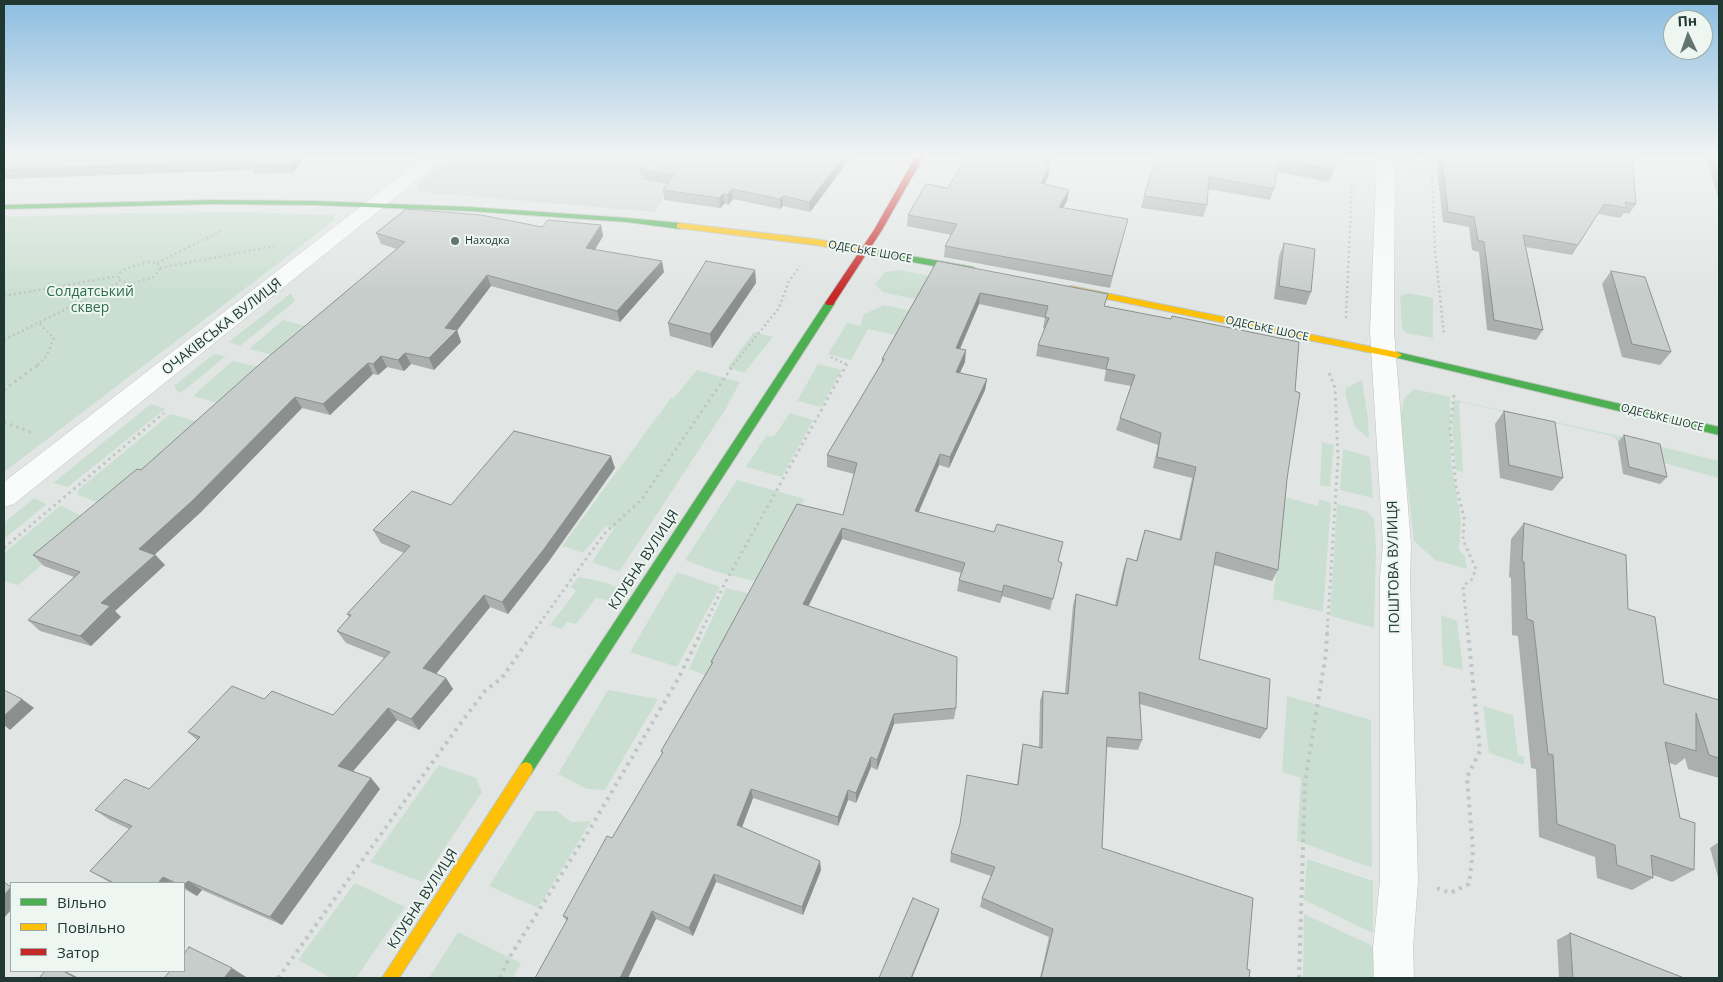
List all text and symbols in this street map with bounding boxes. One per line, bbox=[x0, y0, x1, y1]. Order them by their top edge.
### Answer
north arrow bbox=[1663, 10, 1713, 60]
text: Пн bbox=[1677, 11, 1698, 31]
place label: Находка bbox=[465, 234, 510, 248]
marker: Находка bbox=[449, 235, 461, 247]
street label: ОДЕСЬКЕ ШОСЕ bbox=[827, 238, 913, 266]
street label: ОЧАКІВСЬКА ВУЛИЦЯ bbox=[159, 275, 285, 379]
park label: Солдатський сквер bbox=[46, 284, 134, 316]
street label: ОДЕСЬКЕ ШОСЕ bbox=[1224, 314, 1310, 344]
street label: ОДЕСЬКЕ ШОСЕ bbox=[1619, 401, 1705, 435]
street label: ПОШТОВА ВУЛИЦЯ bbox=[1384, 500, 1404, 634]
street label: КЛУБНА ВУЛИЦЯ bbox=[605, 507, 683, 613]
street label: КЛУБНА ВУЛИЦЯ bbox=[384, 846, 462, 952]
legend bbox=[10, 882, 185, 972]
text: Вільно bbox=[57, 892, 106, 912]
text: Повільно bbox=[57, 917, 125, 937]
text: Затор bbox=[57, 942, 99, 962]

